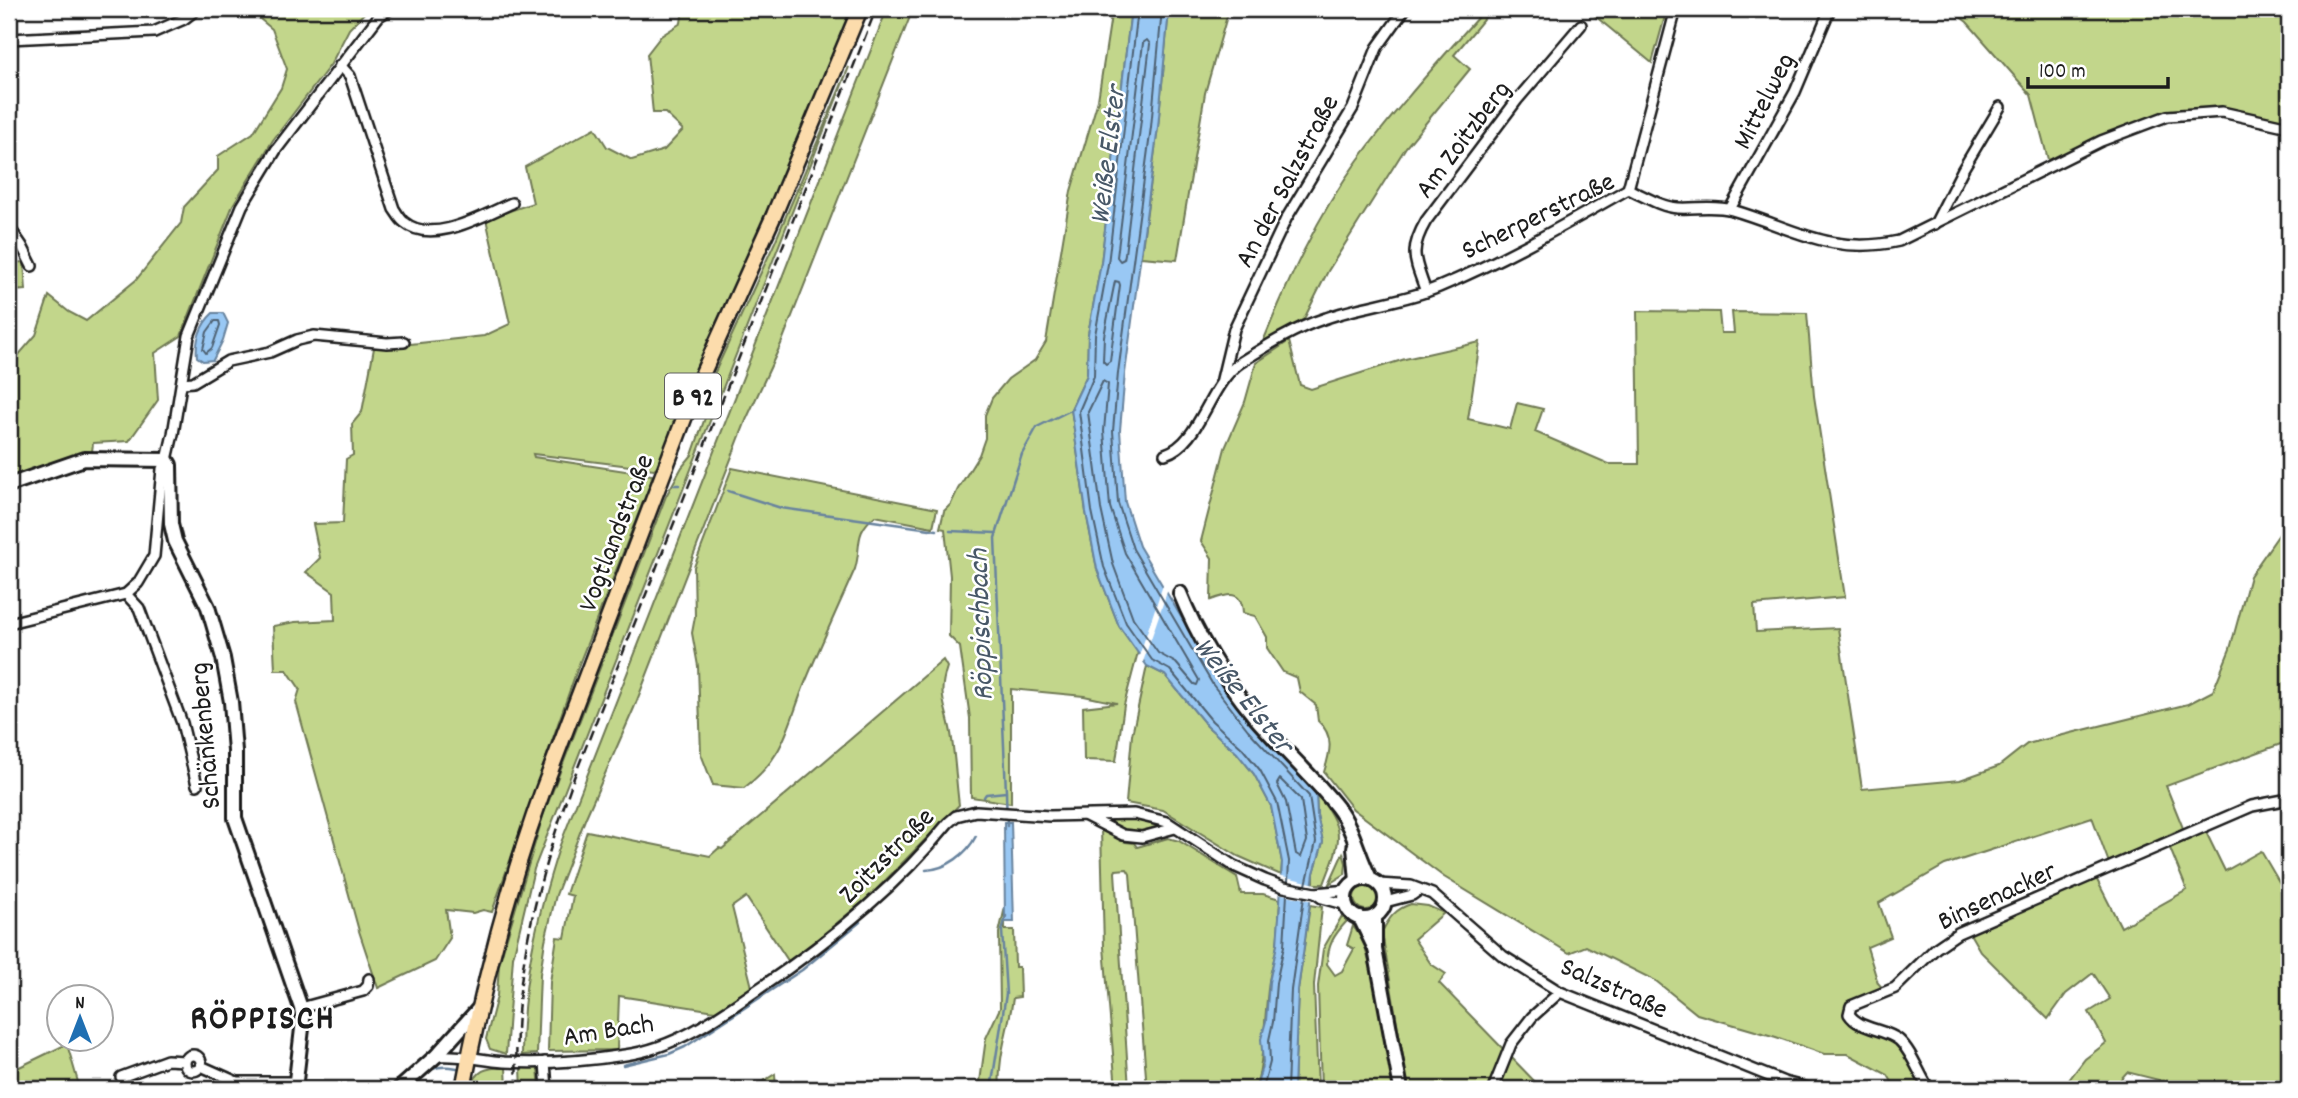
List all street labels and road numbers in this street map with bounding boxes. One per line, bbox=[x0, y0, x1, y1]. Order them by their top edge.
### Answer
street label: Mittelweg bbox=[1725, 47, 1808, 158]
street label: Am Zoitzberg bbox=[1407, 73, 1523, 209]
street label: An der Salzstraße bbox=[1227, 89, 1352, 276]
street label: Scherperstraße bbox=[1456, 164, 1623, 273]
road number: B 92 bbox=[665, 374, 721, 418]
street label: Vogtlandstraße bbox=[570, 449, 667, 618]
street label: Schänkenberg bbox=[182, 661, 234, 811]
street label: Zoitzstraße bbox=[831, 800, 946, 915]
street label: Binsenacker bbox=[1932, 853, 2065, 943]
street label: Salzstraße bbox=[1553, 949, 1673, 1032]
street label: Am Bach bbox=[561, 1006, 657, 1060]

